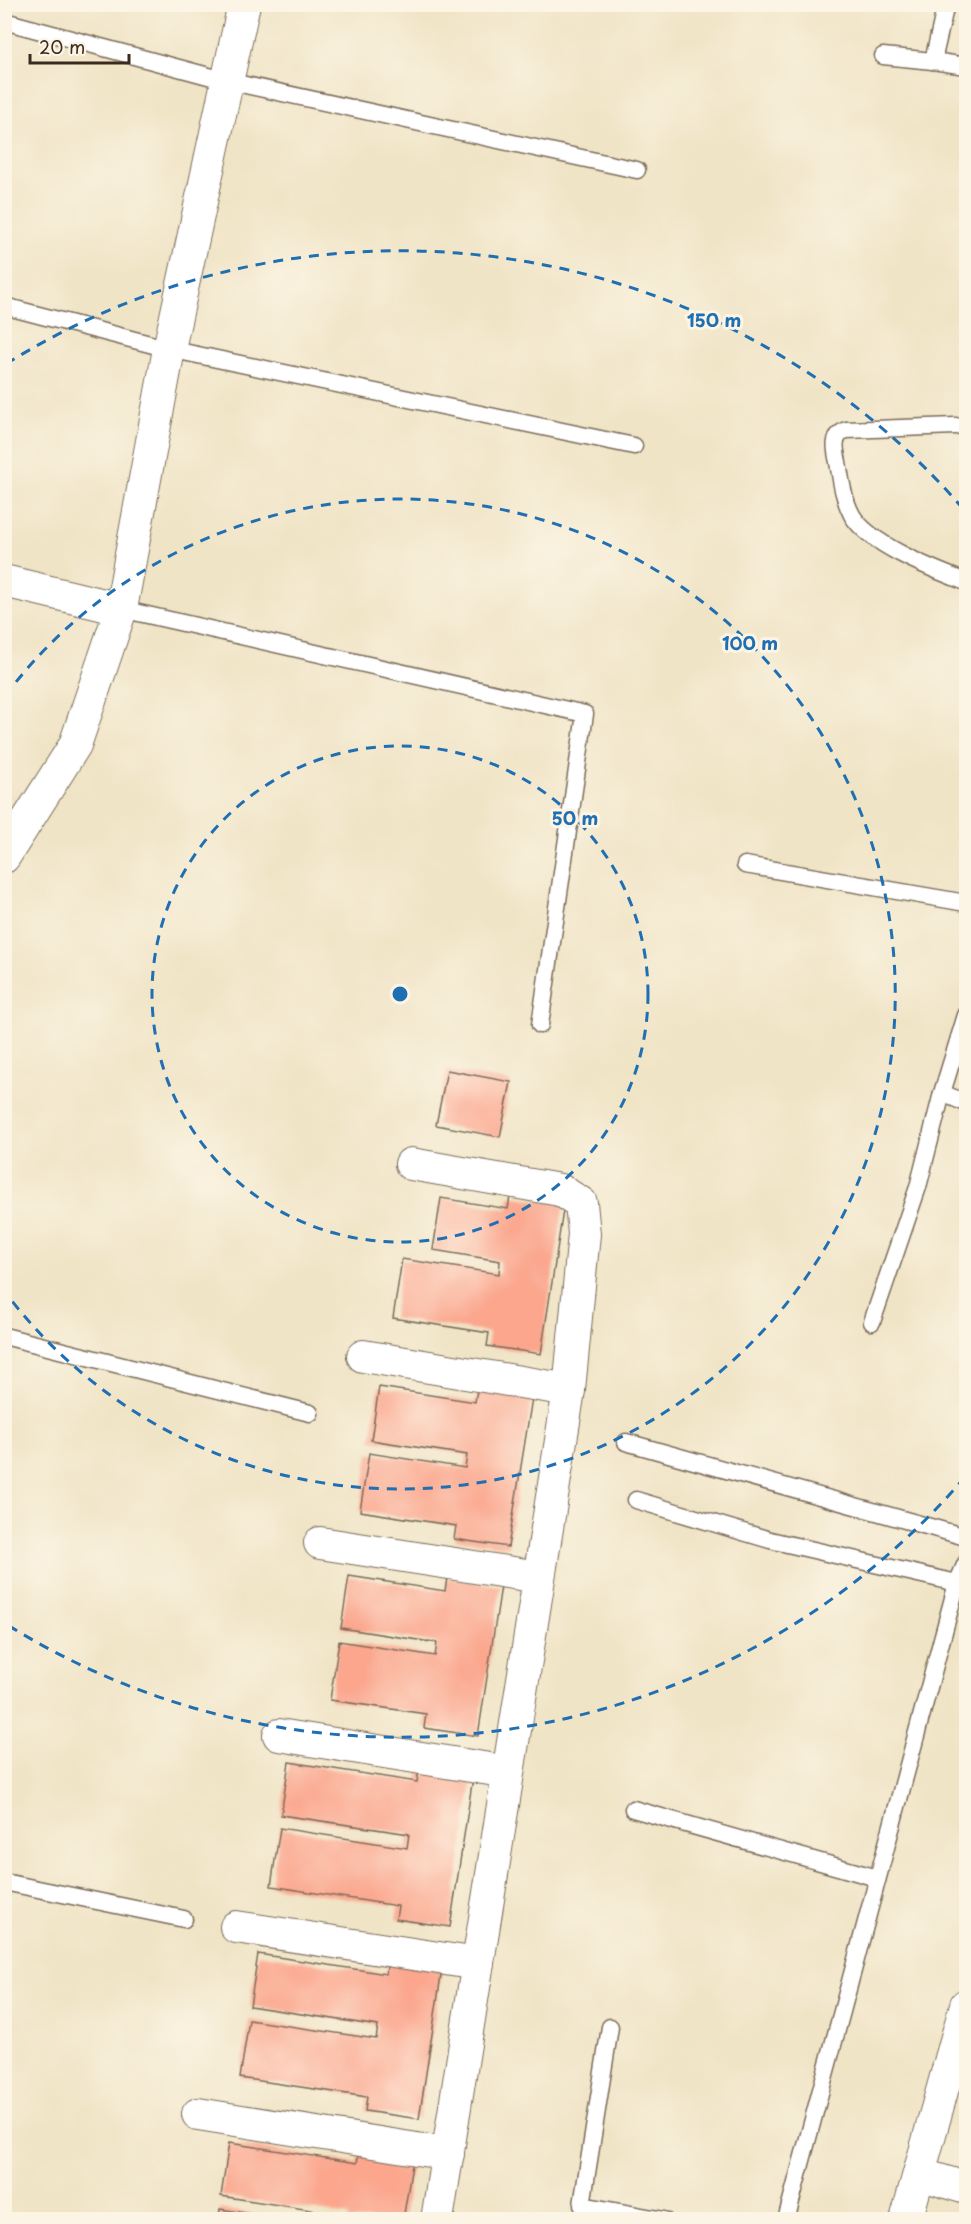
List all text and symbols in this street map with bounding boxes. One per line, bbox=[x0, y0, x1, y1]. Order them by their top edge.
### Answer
scale bar bbox=[30, 27, 129, 65]
text: 20 m bbox=[39, 33, 85, 60]
text: 150 m bbox=[687, 306, 741, 333]
text: 100 m bbox=[722, 629, 778, 656]
text: 50 m bbox=[552, 804, 598, 831]
centre of rings bbox=[390, 984, 410, 1004]

